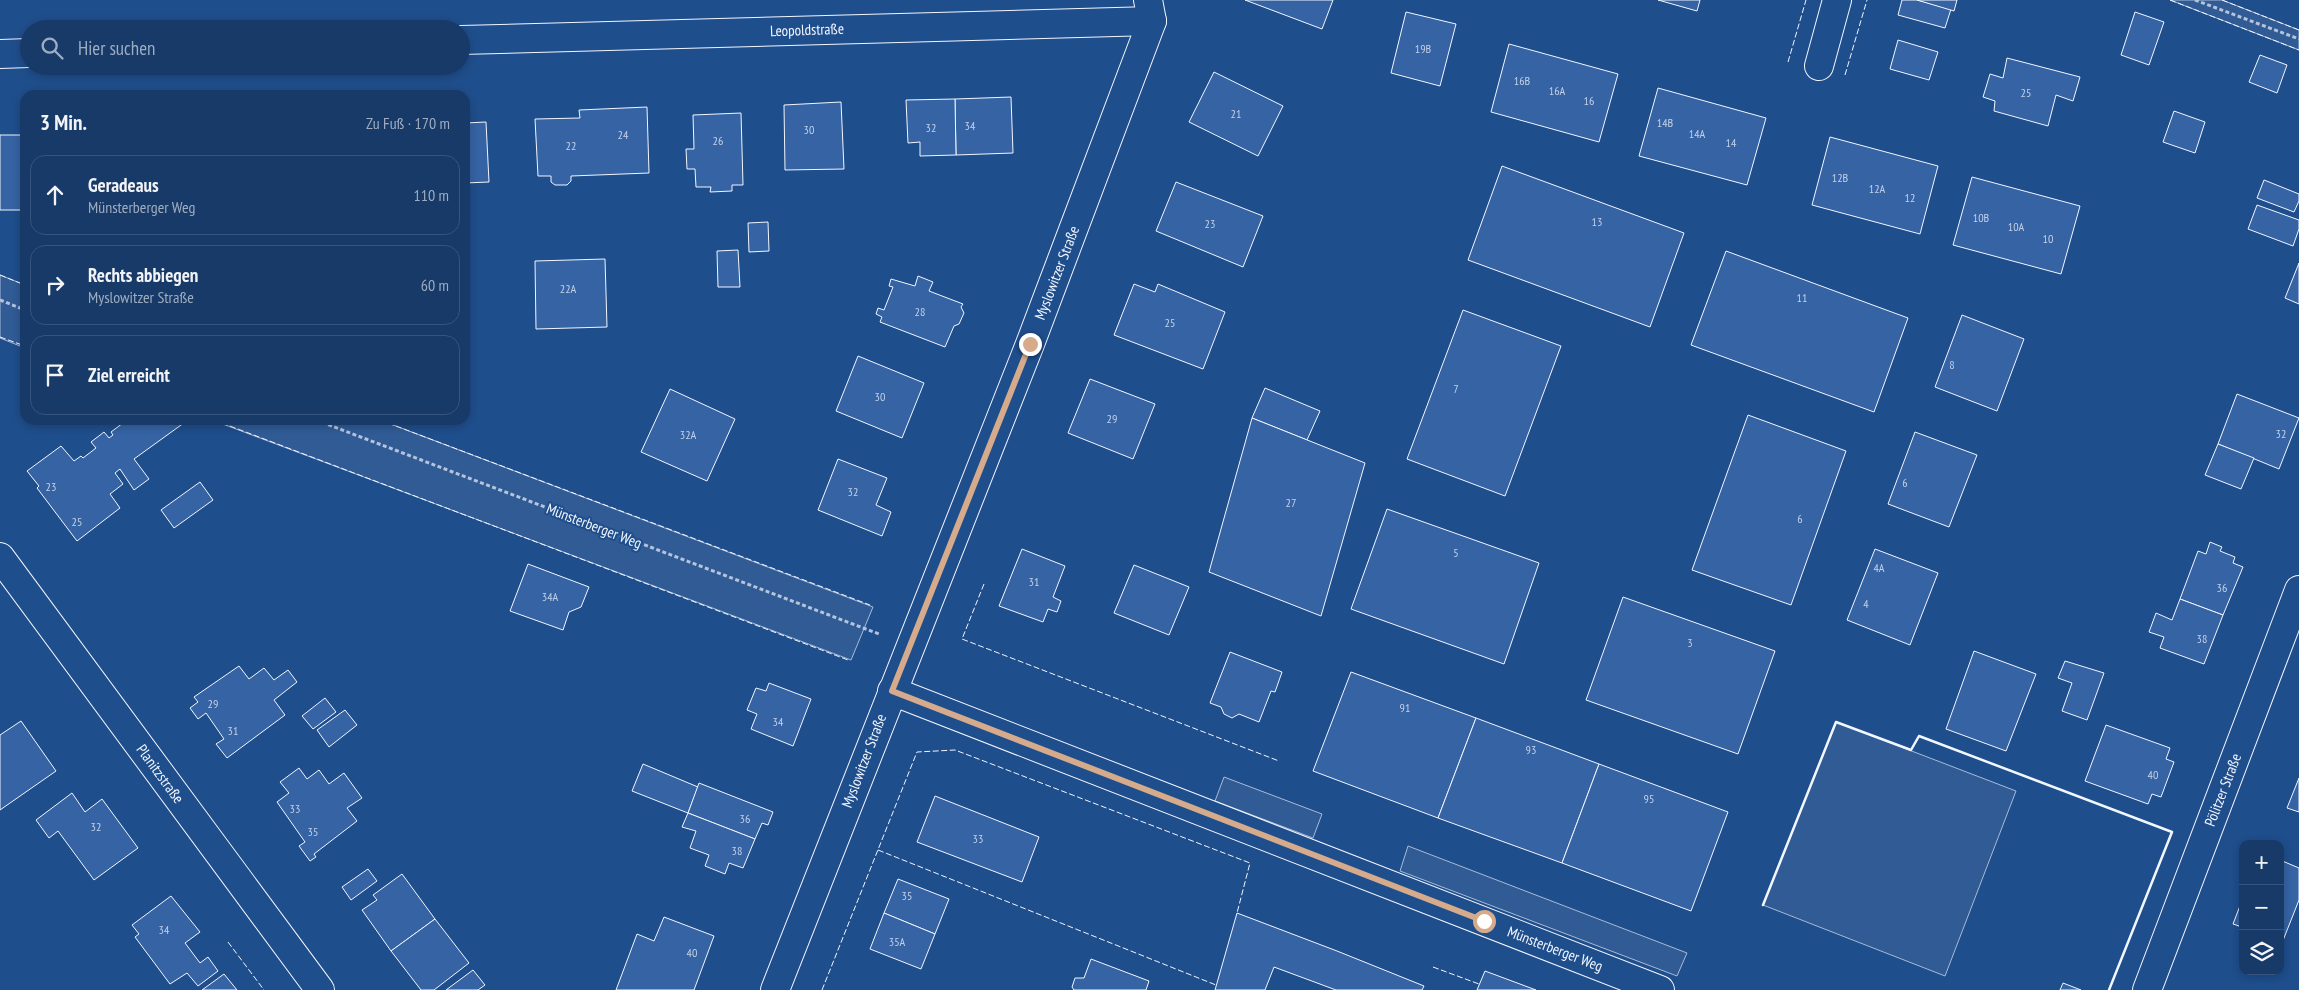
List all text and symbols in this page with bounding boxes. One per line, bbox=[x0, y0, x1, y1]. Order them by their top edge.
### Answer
street label: Leopoldstraße bbox=[770, 19, 844, 40]
search box bbox=[20, 20, 470, 75]
icon: search bbox=[38, 34, 66, 62]
text: Hier suchen bbox=[78, 36, 155, 60]
house number: 19B bbox=[1415, 41, 1432, 56]
house number: 16B bbox=[1514, 73, 1531, 88]
house number: 16A bbox=[1549, 83, 1566, 98]
house number: 25 bbox=[2021, 85, 2031, 100]
house number: 16 bbox=[1584, 93, 1594, 108]
house number: 21 bbox=[1231, 106, 1241, 121]
text: 3 Min. bbox=[40, 109, 87, 136]
text: Zu Fuß · 170 m bbox=[366, 113, 450, 133]
house number: 14B bbox=[1657, 115, 1674, 130]
house number: 34 bbox=[965, 118, 976, 133]
house number: 32 bbox=[926, 120, 936, 135]
house number: 30 bbox=[804, 122, 814, 137]
house number: 14A bbox=[1689, 126, 1706, 141]
house number: 24 bbox=[618, 127, 629, 142]
house number: 26 bbox=[713, 133, 723, 148]
house number: 14 bbox=[1726, 135, 1737, 150]
house number: 22 bbox=[566, 138, 576, 153]
house number: 12B bbox=[1832, 170, 1849, 185]
text: Geradeaus bbox=[88, 173, 159, 197]
icon: ahead bbox=[41, 181, 69, 209]
house number: 12A bbox=[1869, 181, 1886, 196]
text: 110 m bbox=[414, 185, 449, 205]
house number: 12 bbox=[1905, 190, 1915, 205]
text: Münsterberger Weg bbox=[88, 197, 195, 217]
house number: 10B bbox=[1973, 210, 1990, 225]
house number: 13 bbox=[1592, 214, 1602, 229]
house number: 23 bbox=[1205, 216, 1215, 231]
house number: 10A bbox=[2008, 219, 2025, 234]
street label: Myslowitzer Straße bbox=[1030, 223, 1083, 323]
house number: 10 bbox=[2043, 231, 2053, 246]
text: Rechts abbiegen bbox=[88, 263, 198, 287]
icon: right bbox=[41, 271, 69, 299]
text: 60 m bbox=[421, 275, 449, 295]
house number: 22A bbox=[560, 281, 577, 296]
text: Myslowitzer Straße bbox=[88, 287, 194, 307]
house number: 11 bbox=[1797, 290, 1807, 305]
house number: 28 bbox=[915, 304, 925, 319]
house number: 25 bbox=[1165, 315, 1175, 330]
route end bbox=[1019, 333, 1042, 356]
house number: 8 bbox=[1949, 357, 1955, 372]
icon: arrive bbox=[41, 361, 69, 389]
text: Ziel erreicht bbox=[88, 363, 170, 387]
house number: 7 bbox=[1453, 381, 1459, 396]
house number: 30 bbox=[875, 389, 885, 404]
house number: 29 bbox=[1107, 411, 1117, 426]
house number: 32 bbox=[2276, 426, 2286, 441]
house number: 32A bbox=[680, 427, 697, 442]
house number: 6 bbox=[1902, 475, 1908, 490]
house number: 23 bbox=[46, 479, 56, 494]
house number: 32 bbox=[848, 484, 858, 499]
house number: 27 bbox=[1286, 495, 1296, 510]
street label: Münsterberger Weg bbox=[544, 499, 645, 552]
house number: 6 bbox=[1797, 511, 1803, 526]
house number: 25 bbox=[72, 514, 82, 529]
house number: 5 bbox=[1453, 545, 1459, 560]
house number: 4A bbox=[1873, 560, 1885, 575]
house number: 31 bbox=[1029, 574, 1039, 589]
house number: 36 bbox=[2217, 580, 2227, 595]
house number: 34A bbox=[542, 589, 559, 604]
house number: 4 bbox=[1863, 596, 1869, 611]
house number: 38 bbox=[2197, 631, 2207, 646]
house number: 3 bbox=[1687, 635, 1693, 650]
house number: 29 bbox=[208, 696, 218, 711]
house number: 91 bbox=[1400, 700, 1410, 715]
street label: Myslowitzer Straße bbox=[837, 711, 890, 811]
house number: 34 bbox=[773, 714, 784, 729]
house number: 31 bbox=[228, 723, 238, 738]
street label: Planitzstraße bbox=[133, 740, 188, 807]
house number: 93 bbox=[1526, 742, 1536, 757]
street label: Pölitzer Straße bbox=[2200, 751, 2245, 829]
house number: 40 bbox=[2148, 767, 2158, 782]
house number: 95 bbox=[1644, 791, 1654, 806]
house number: 33 bbox=[290, 801, 300, 816]
house number: 36 bbox=[740, 811, 750, 826]
house number: 32 bbox=[91, 819, 101, 834]
house number: 35 bbox=[308, 824, 318, 839]
house number: 33 bbox=[973, 831, 983, 846]
map controls bbox=[2239, 840, 2284, 975]
button: + bbox=[2239, 840, 2284, 885]
house number: 38 bbox=[732, 843, 742, 858]
button: − bbox=[2239, 885, 2284, 930]
house number: 35 bbox=[902, 888, 912, 903]
route start bbox=[1473, 910, 1496, 933]
house number: 34 bbox=[159, 922, 170, 937]
street label: Münsterberger Weg bbox=[1505, 922, 1606, 975]
button: layers bbox=[2239, 930, 2284, 975]
house number: 35A bbox=[889, 934, 906, 949]
house number: 40 bbox=[687, 945, 697, 960]

